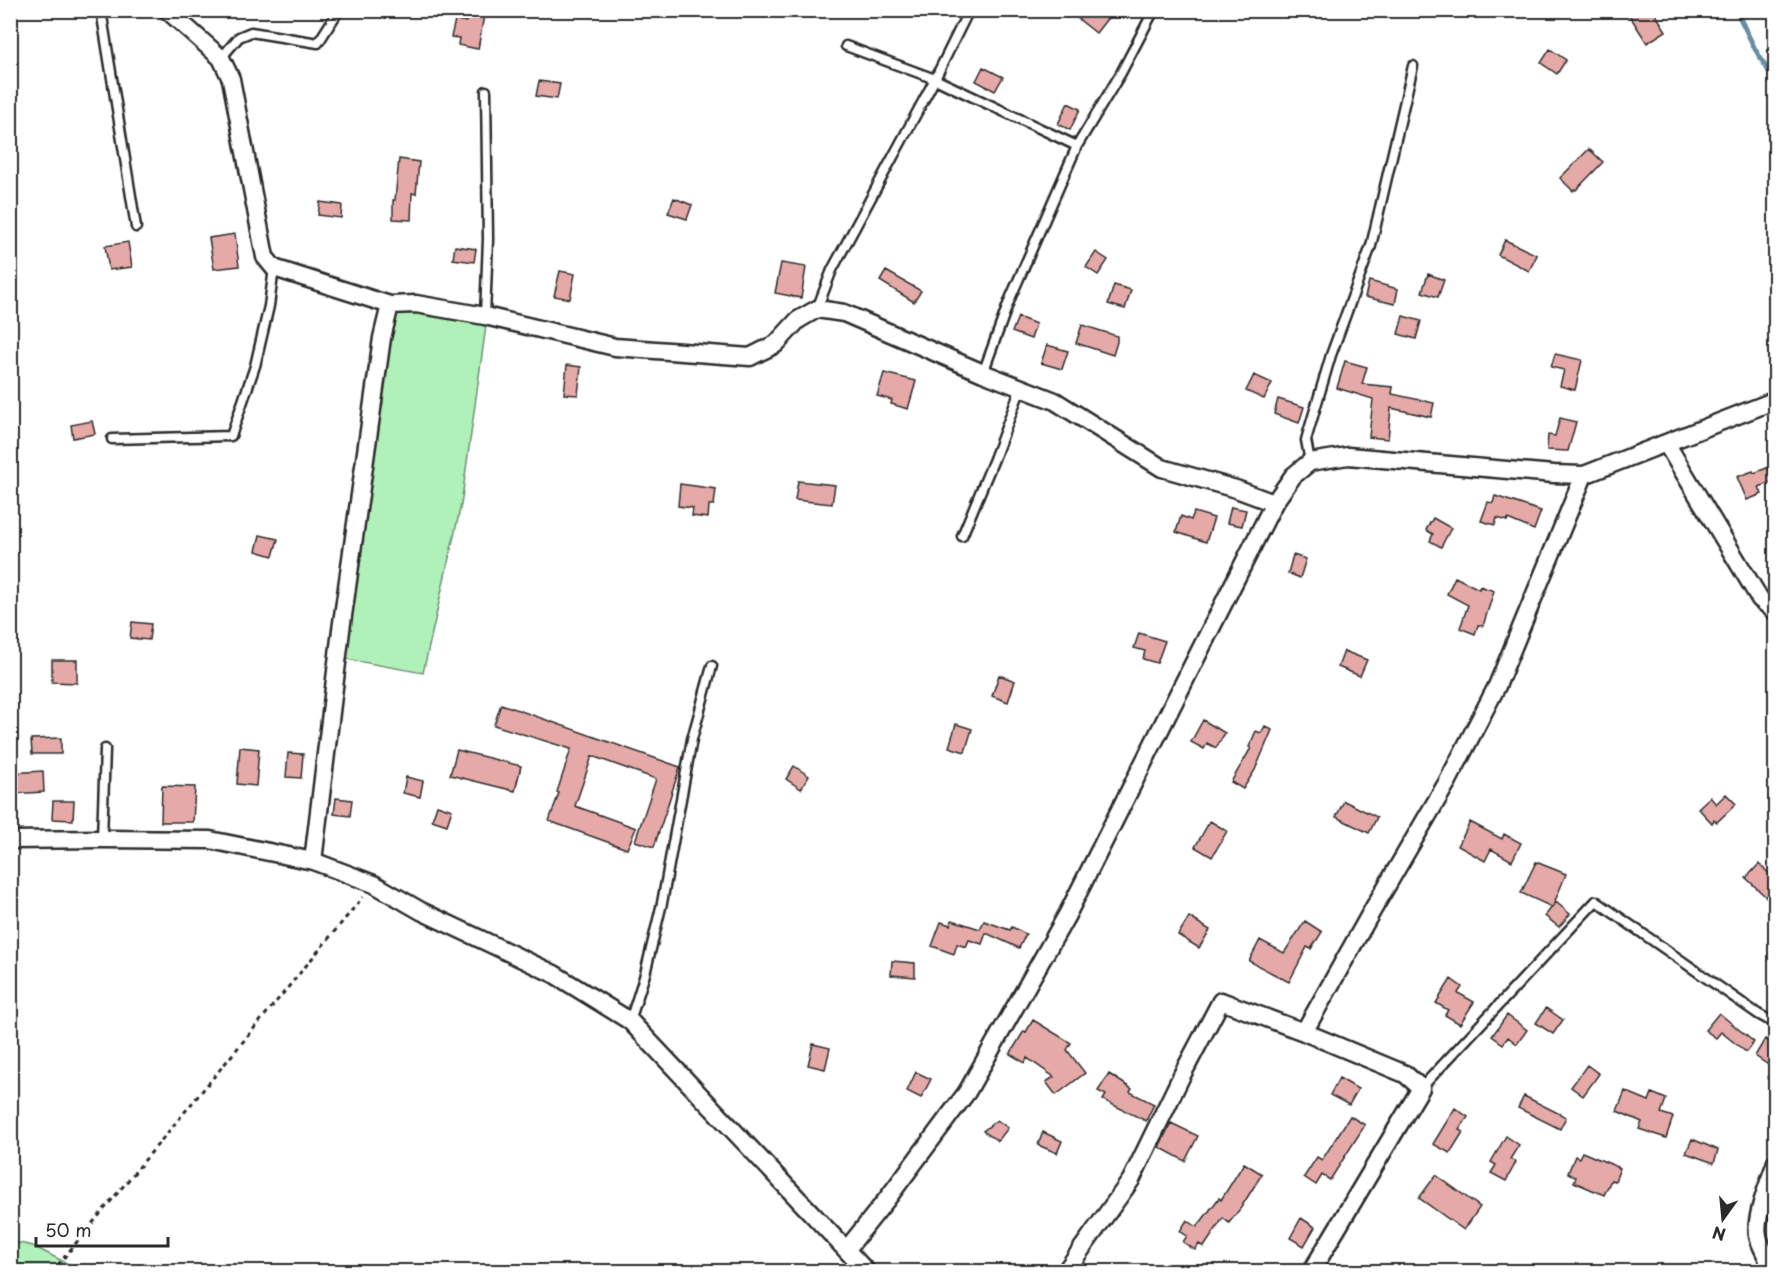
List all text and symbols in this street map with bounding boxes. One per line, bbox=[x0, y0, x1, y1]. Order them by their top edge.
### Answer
north arrow bbox=[1693, 1189, 1753, 1249]
scale bar bbox=[36, 1210, 168, 1248]
text: 50 m bbox=[45, 1216, 92, 1243]
text: N bbox=[1710, 1221, 1728, 1248]

